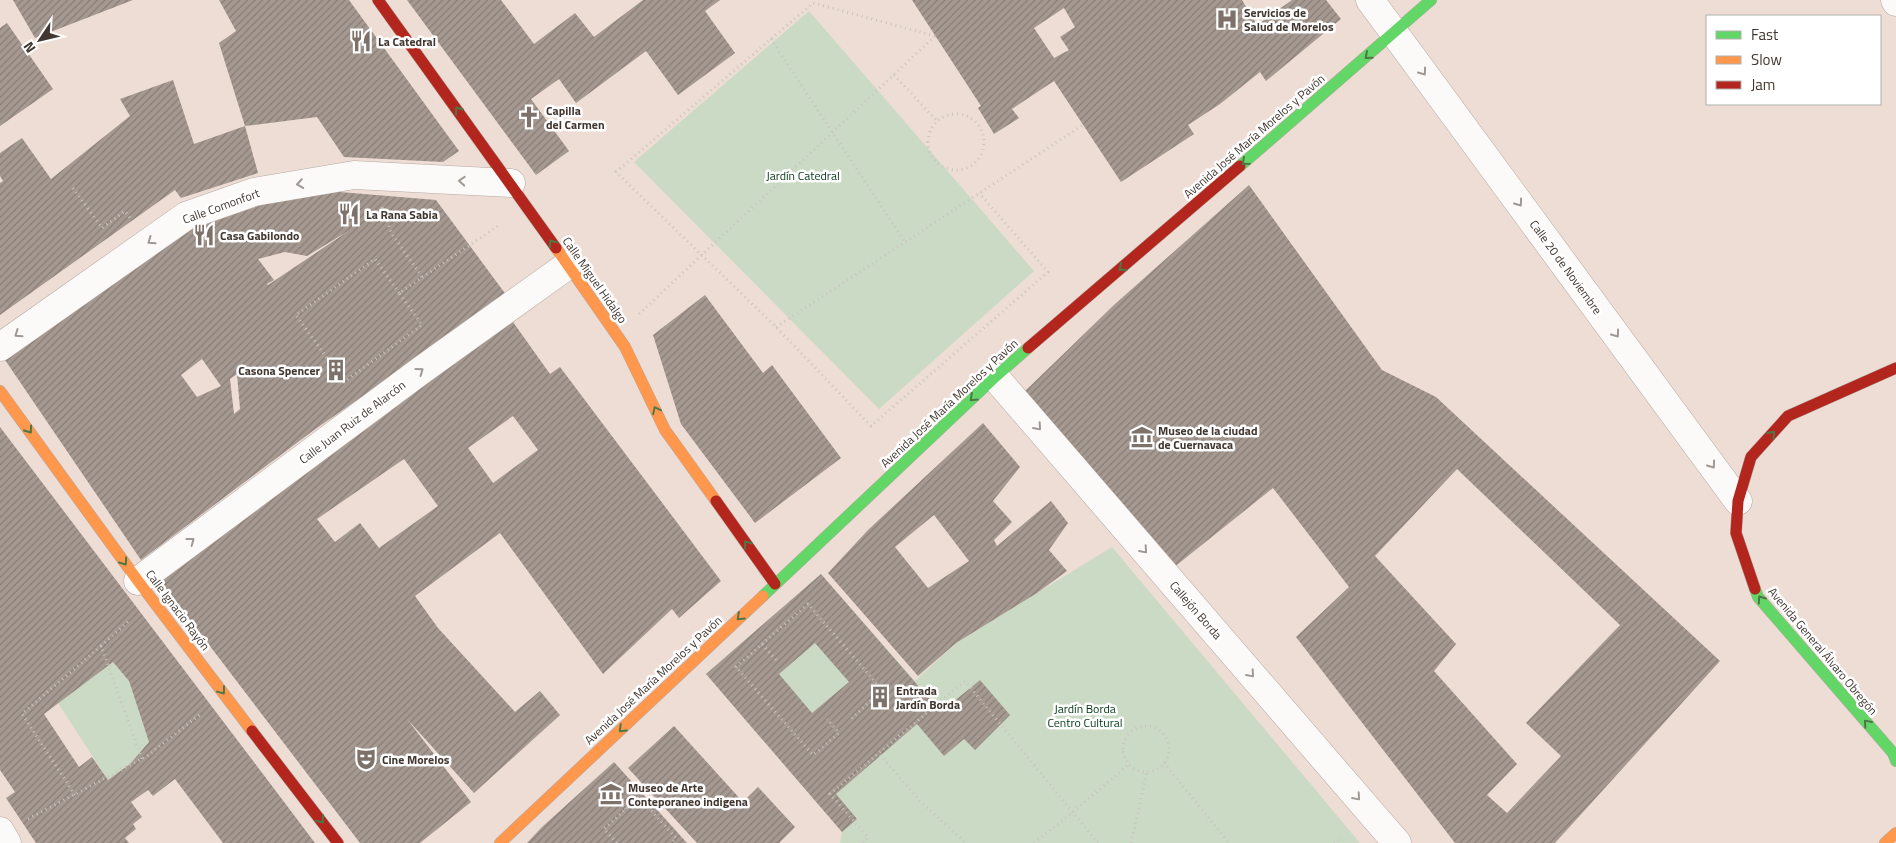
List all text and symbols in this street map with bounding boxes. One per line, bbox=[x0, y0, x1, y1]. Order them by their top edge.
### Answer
place label: Servicios de Salud de Morelos bbox=[1244, 3, 1334, 36]
hospital icon: Servicios de Salud de Morelos bbox=[1214, 6, 1240, 32]
north arrow bbox=[15, 15, 65, 65]
legend bbox=[1706, 15, 1881, 105]
text: Fast bbox=[1751, 23, 1779, 46]
restaurant icon: La Catedral bbox=[348, 28, 374, 54]
place label: La Catedral bbox=[378, 32, 436, 51]
text: N bbox=[18, 38, 40, 58]
text: Slow bbox=[1751, 48, 1782, 71]
one-way arrow bbox=[1364, 50, 1373, 59]
one-way arrow bbox=[1417, 66, 1426, 76]
street label: Avenida José María Morelos y Pavón bbox=[1179, 69, 1329, 203]
text: Jam bbox=[1751, 73, 1775, 96]
place label: Capilla del Carmen bbox=[546, 101, 605, 134]
church icon: Capilla del Carmen bbox=[516, 104, 542, 130]
one-way arrow bbox=[455, 107, 464, 116]
one-way arrow bbox=[1241, 156, 1250, 165]
park label: Jardín Catedral bbox=[766, 166, 840, 185]
one-way arrow bbox=[458, 175, 466, 186]
one-way arrow bbox=[296, 178, 304, 189]
street label: Calle Comonfort bbox=[180, 183, 263, 229]
one-way arrow bbox=[1514, 197, 1522, 206]
restaurant icon: La Rana Sabia bbox=[336, 201, 362, 227]
place label: La Rana Sabia bbox=[366, 205, 438, 224]
street label: Calle 20 de Noviembre bbox=[1525, 216, 1607, 318]
restaurant icon: Casa Gabilondo bbox=[191, 222, 217, 248]
place label: Casa Gabilondo bbox=[220, 226, 299, 245]
street label: Calle Miguel Hidalgo bbox=[558, 233, 632, 327]
one-way arrow bbox=[147, 235, 157, 244]
one-way arrow bbox=[549, 239, 558, 249]
one-way arrow bbox=[1118, 262, 1127, 271]
one-way arrow bbox=[14, 328, 23, 337]
one-way arrow bbox=[1610, 328, 1618, 337]
street label: Avenida José María Morelos y Pavón bbox=[876, 334, 1022, 472]
building icon: Casona Spencer bbox=[323, 357, 349, 383]
place label: Casona Spencer bbox=[238, 361, 321, 380]
one-way arrow bbox=[414, 369, 423, 377]
street label: Calle Juan Ruiz de Alarcón bbox=[295, 376, 409, 468]
one-way arrow bbox=[970, 392, 979, 401]
one-way arrow bbox=[652, 406, 662, 415]
place label: Museo de la ciudad de Cuernavaca bbox=[1158, 421, 1258, 454]
one-way arrow bbox=[1033, 422, 1042, 431]
one-way arrow bbox=[23, 424, 32, 434]
museum icon: Museo de la ciudad de Cuernavaca bbox=[1129, 424, 1155, 450]
one-way arrow bbox=[1766, 431, 1775, 440]
one-way arrow bbox=[1706, 459, 1715, 469]
one-way arrow bbox=[185, 538, 195, 547]
one-way arrow bbox=[744, 541, 753, 550]
one-way arrow bbox=[1139, 545, 1148, 554]
one-way arrow bbox=[118, 556, 127, 566]
street label: Calle Ignacio Rayón bbox=[141, 566, 215, 654]
street label: Callejón Borda bbox=[1165, 576, 1227, 644]
street label: Avenida General Álvaro Obregón bbox=[1764, 583, 1882, 719]
one-way arrow bbox=[1758, 595, 1767, 605]
street label: Avenida José María Morelos y Pavón bbox=[580, 611, 726, 749]
one-way arrow bbox=[737, 611, 746, 620]
one-way arrow bbox=[1245, 668, 1254, 677]
place label: Entrada Jardín Borda bbox=[896, 681, 960, 714]
building icon: Entrada Jardín Borda bbox=[867, 684, 893, 710]
one-way arrow bbox=[217, 685, 225, 694]
park label: Jardín Borda Centro Cultural bbox=[1047, 699, 1123, 732]
one-way arrow bbox=[1863, 719, 1872, 728]
one-way arrow bbox=[618, 723, 627, 732]
theatre icon: Cine Morelos bbox=[353, 746, 379, 772]
place label: Cine Morelos bbox=[382, 750, 450, 769]
place label: Museo de Arte Conteporaneo indigena bbox=[628, 778, 748, 811]
museum icon: Museo de Arte Conteporaneo indigena bbox=[598, 781, 624, 807]
one-way arrow bbox=[1351, 791, 1360, 800]
one-way arrow bbox=[315, 814, 324, 824]

